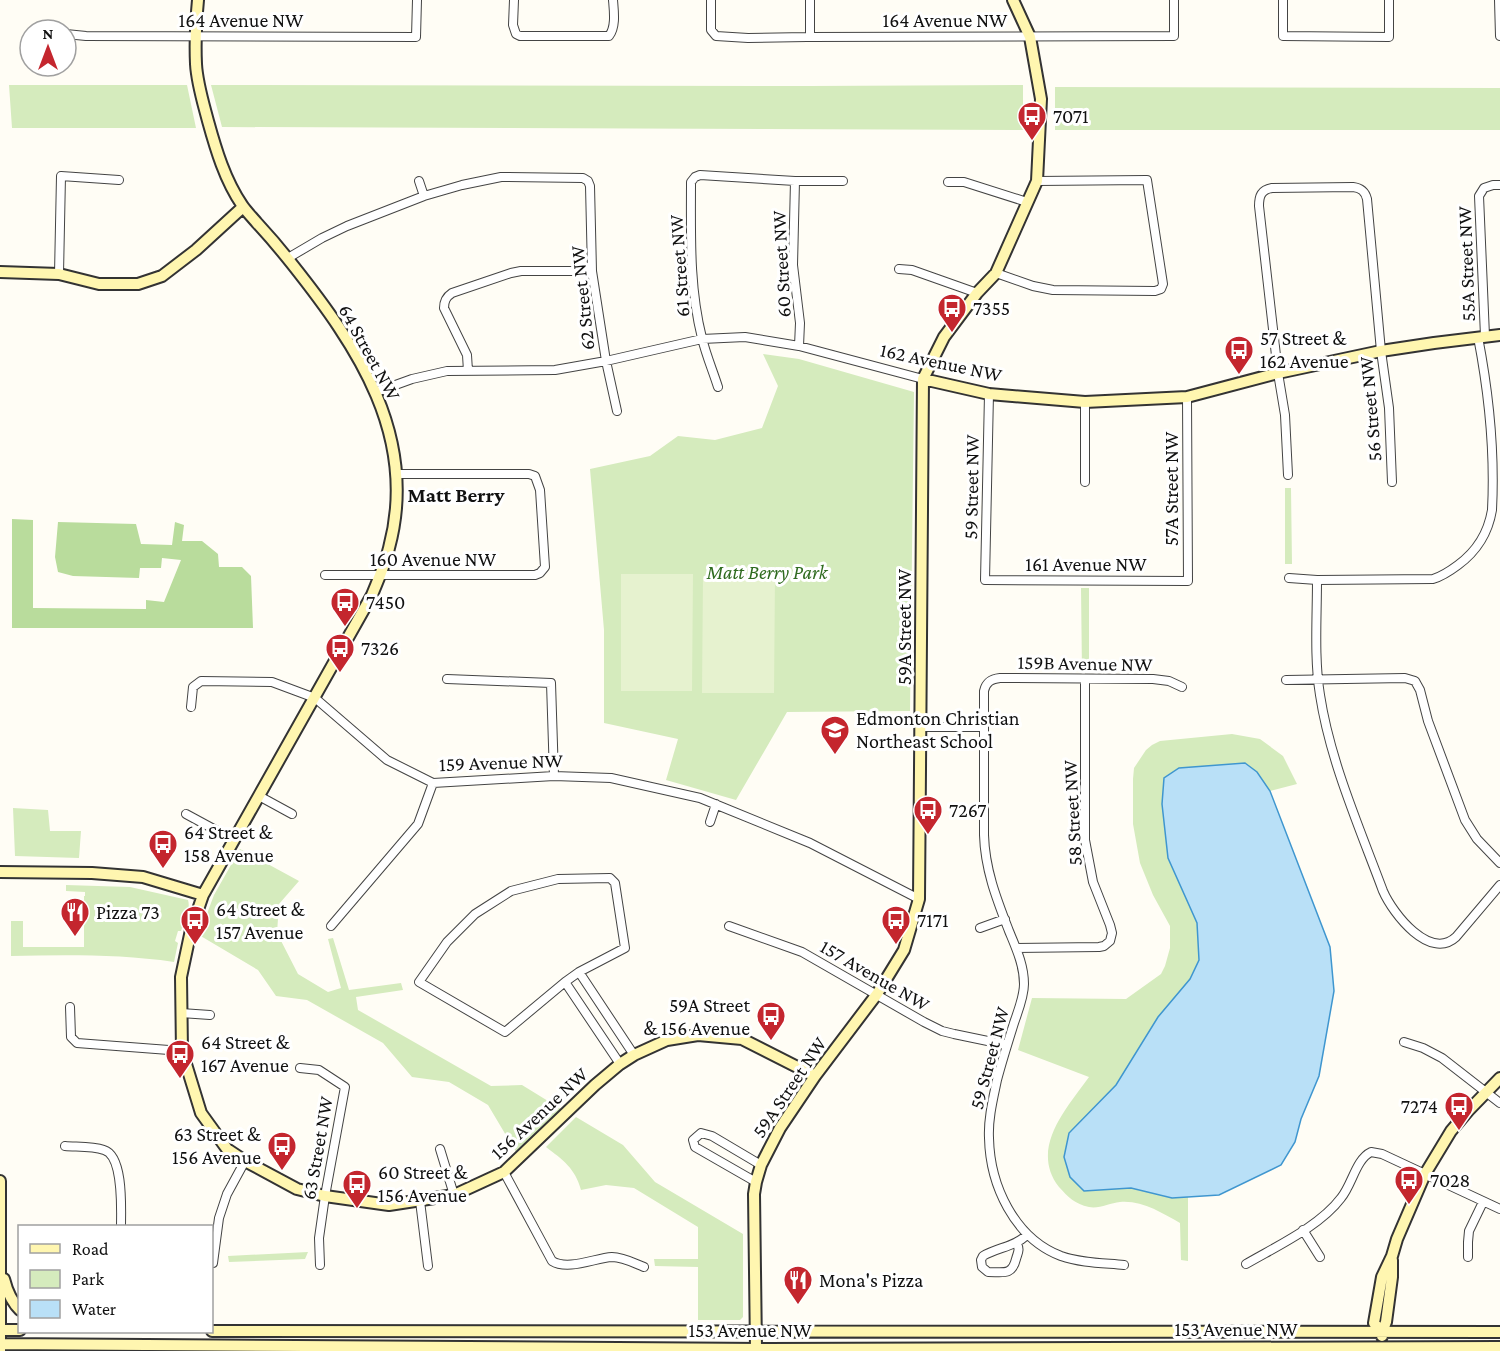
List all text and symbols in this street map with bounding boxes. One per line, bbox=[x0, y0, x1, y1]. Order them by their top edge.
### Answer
street label: 164 Avenue NW bbox=[179, 9, 304, 31]
street label: 164 Avenue NW bbox=[883, 9, 1008, 31]
north arrow bbox=[18, 18, 78, 78]
text: N bbox=[43, 25, 54, 42]
bus stop icon: 7071 bbox=[1016, 100, 1048, 142]
place label: 7071 bbox=[1053, 105, 1089, 127]
street label: 55A Street NW bbox=[1453, 205, 1479, 322]
street label: 60 Street NW bbox=[767, 209, 795, 318]
street label: 61 Street NW bbox=[664, 213, 694, 318]
street label: 62 Street NW bbox=[565, 244, 598, 351]
bus stop icon: 7355 bbox=[936, 292, 968, 334]
place label: 7355 bbox=[973, 297, 1010, 319]
street label: 64 Street NW bbox=[335, 300, 406, 404]
place label: 57 Street & 162 Avenue bbox=[1260, 327, 1349, 372]
bus stop icon: 57 Street & 162 Avenue bbox=[1223, 334, 1255, 376]
street label: 162 Avenue NW bbox=[878, 338, 1004, 386]
street label: 56 Street NW bbox=[1354, 355, 1386, 463]
street label: 57A Street NW bbox=[1160, 431, 1182, 546]
street label: 59 Street NW bbox=[959, 434, 983, 540]
district label: Matt Berry bbox=[408, 483, 505, 507]
street label: 160 Avenue NW bbox=[370, 548, 497, 570]
street label: 161 Avenue NW bbox=[1025, 553, 1147, 575]
park label: Matt Berry Park bbox=[705, 561, 829, 584]
street label: 59A Street NW bbox=[893, 568, 915, 685]
bus stop icon: 7450 bbox=[329, 586, 361, 628]
place label: 7450 bbox=[366, 591, 405, 613]
bus stop icon: 7326 bbox=[324, 632, 356, 674]
place label: 7326 bbox=[361, 637, 399, 659]
street label: 159B Avenue NW bbox=[1017, 651, 1153, 675]
place label: Edmonton Christian Northeast School bbox=[856, 707, 1020, 752]
school or university icon: Edmonton Christian Northeast School bbox=[819, 714, 851, 756]
street label: 159 Avenue NW bbox=[439, 749, 564, 775]
street label: 58 Street NW bbox=[1058, 759, 1086, 867]
bus stop icon: 7267 bbox=[912, 794, 944, 836]
place label: 7267 bbox=[949, 799, 986, 821]
place label: 64 Street & 158 Avenue bbox=[184, 821, 274, 866]
bus stop icon: 64 Street & 158 Avenue bbox=[147, 828, 179, 870]
restaurant icon: Pizza 73 bbox=[59, 896, 91, 938]
place label: 64 Street & 157 Avenue bbox=[216, 898, 306, 943]
place label: Pizza 73 bbox=[96, 901, 160, 923]
bus stop icon: 64 Street & 157 Avenue bbox=[179, 904, 211, 946]
bus stop icon: 7171 bbox=[880, 904, 912, 946]
place label: 7171 bbox=[917, 909, 949, 931]
street label: 157 Avenue NW bbox=[816, 935, 934, 1016]
place label: 59A Street & 156 Avenue bbox=[643, 994, 750, 1039]
bus stop icon: 59A Street & 156 Avenue bbox=[755, 1000, 787, 1042]
street label: 59 Street NW bbox=[965, 1004, 1013, 1112]
place label: 64 Street & 167 Avenue bbox=[201, 1031, 291, 1076]
street label: 59A Street NW bbox=[747, 1032, 831, 1141]
bus stop icon: 64 Street & 167 Avenue bbox=[164, 1038, 196, 1080]
street label: 156 Avenue NW bbox=[486, 1062, 592, 1163]
bus stop icon: 7274 bbox=[1443, 1090, 1475, 1132]
street label: 63 Street NW bbox=[297, 1094, 337, 1202]
place label: 7274 bbox=[1401, 1095, 1438, 1117]
place label: 63 Street & 156 Avenue bbox=[172, 1123, 262, 1168]
bus stop icon: 63 Street & 156 Avenue bbox=[266, 1130, 298, 1172]
place label: 60 Street & 156 Avenue bbox=[378, 1161, 469, 1206]
bus stop icon: 7028 bbox=[1393, 1164, 1425, 1206]
bus stop icon: 60 Street & 156 Avenue bbox=[341, 1168, 373, 1210]
place label: 7028 bbox=[1430, 1169, 1470, 1191]
legend bbox=[18, 1225, 213, 1333]
text: Road bbox=[72, 1239, 109, 1259]
restaurant icon: Mona's Pizza bbox=[782, 1264, 814, 1306]
text: Park bbox=[72, 1269, 104, 1289]
place label: Mona's Pizza bbox=[819, 1269, 923, 1291]
text: Water bbox=[72, 1299, 117, 1319]
street label: 153 Avenue NW bbox=[1174, 1318, 1298, 1340]
street label: 153 Avenue NW bbox=[688, 1319, 812, 1341]

